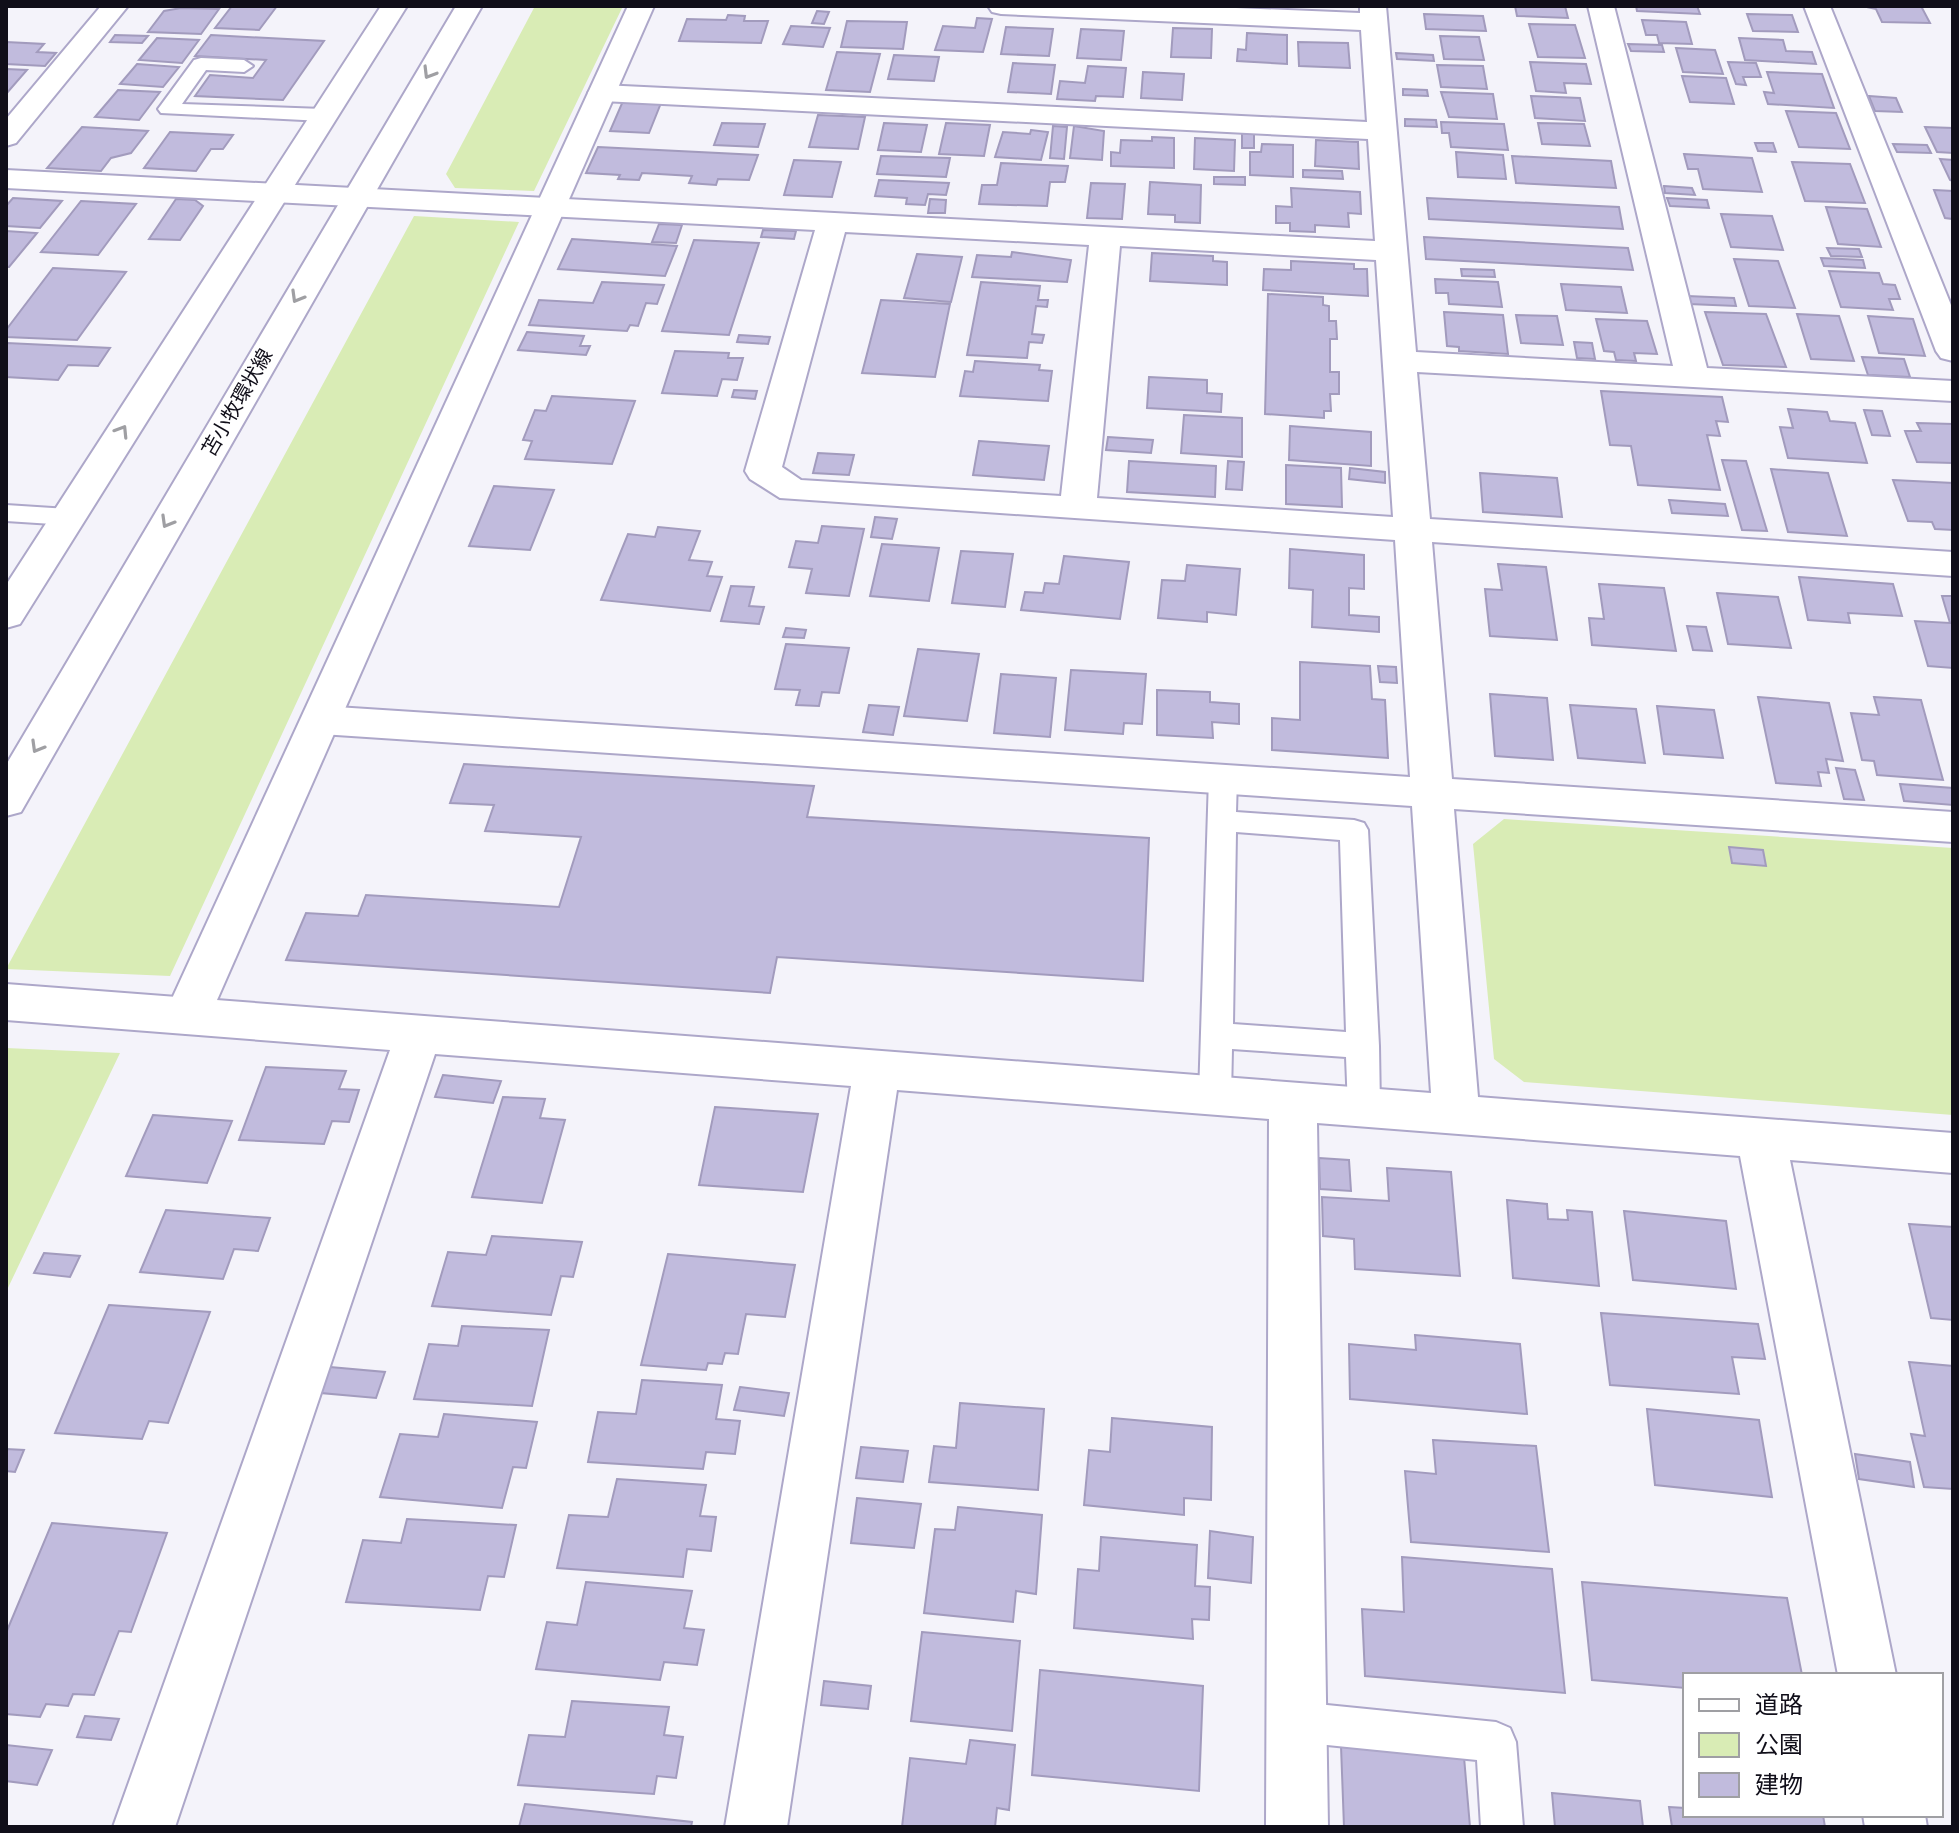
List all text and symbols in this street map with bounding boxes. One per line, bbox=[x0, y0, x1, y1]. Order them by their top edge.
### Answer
one-way arrow bbox=[423, 64, 439, 79]
one-way arrow bbox=[291, 288, 307, 303]
street label: 苫小牧環状線 bbox=[196, 344, 276, 460]
one-way arrow bbox=[113, 425, 128, 440]
one-way arrow bbox=[161, 513, 177, 528]
one-way arrow bbox=[31, 738, 47, 753]
legend bbox=[1683, 1673, 1943, 1817]
text: 道路 bbox=[1755, 1689, 1803, 1718]
text: 公園 bbox=[1755, 1729, 1803, 1758]
text: 建物 bbox=[1755, 1769, 1803, 1798]

